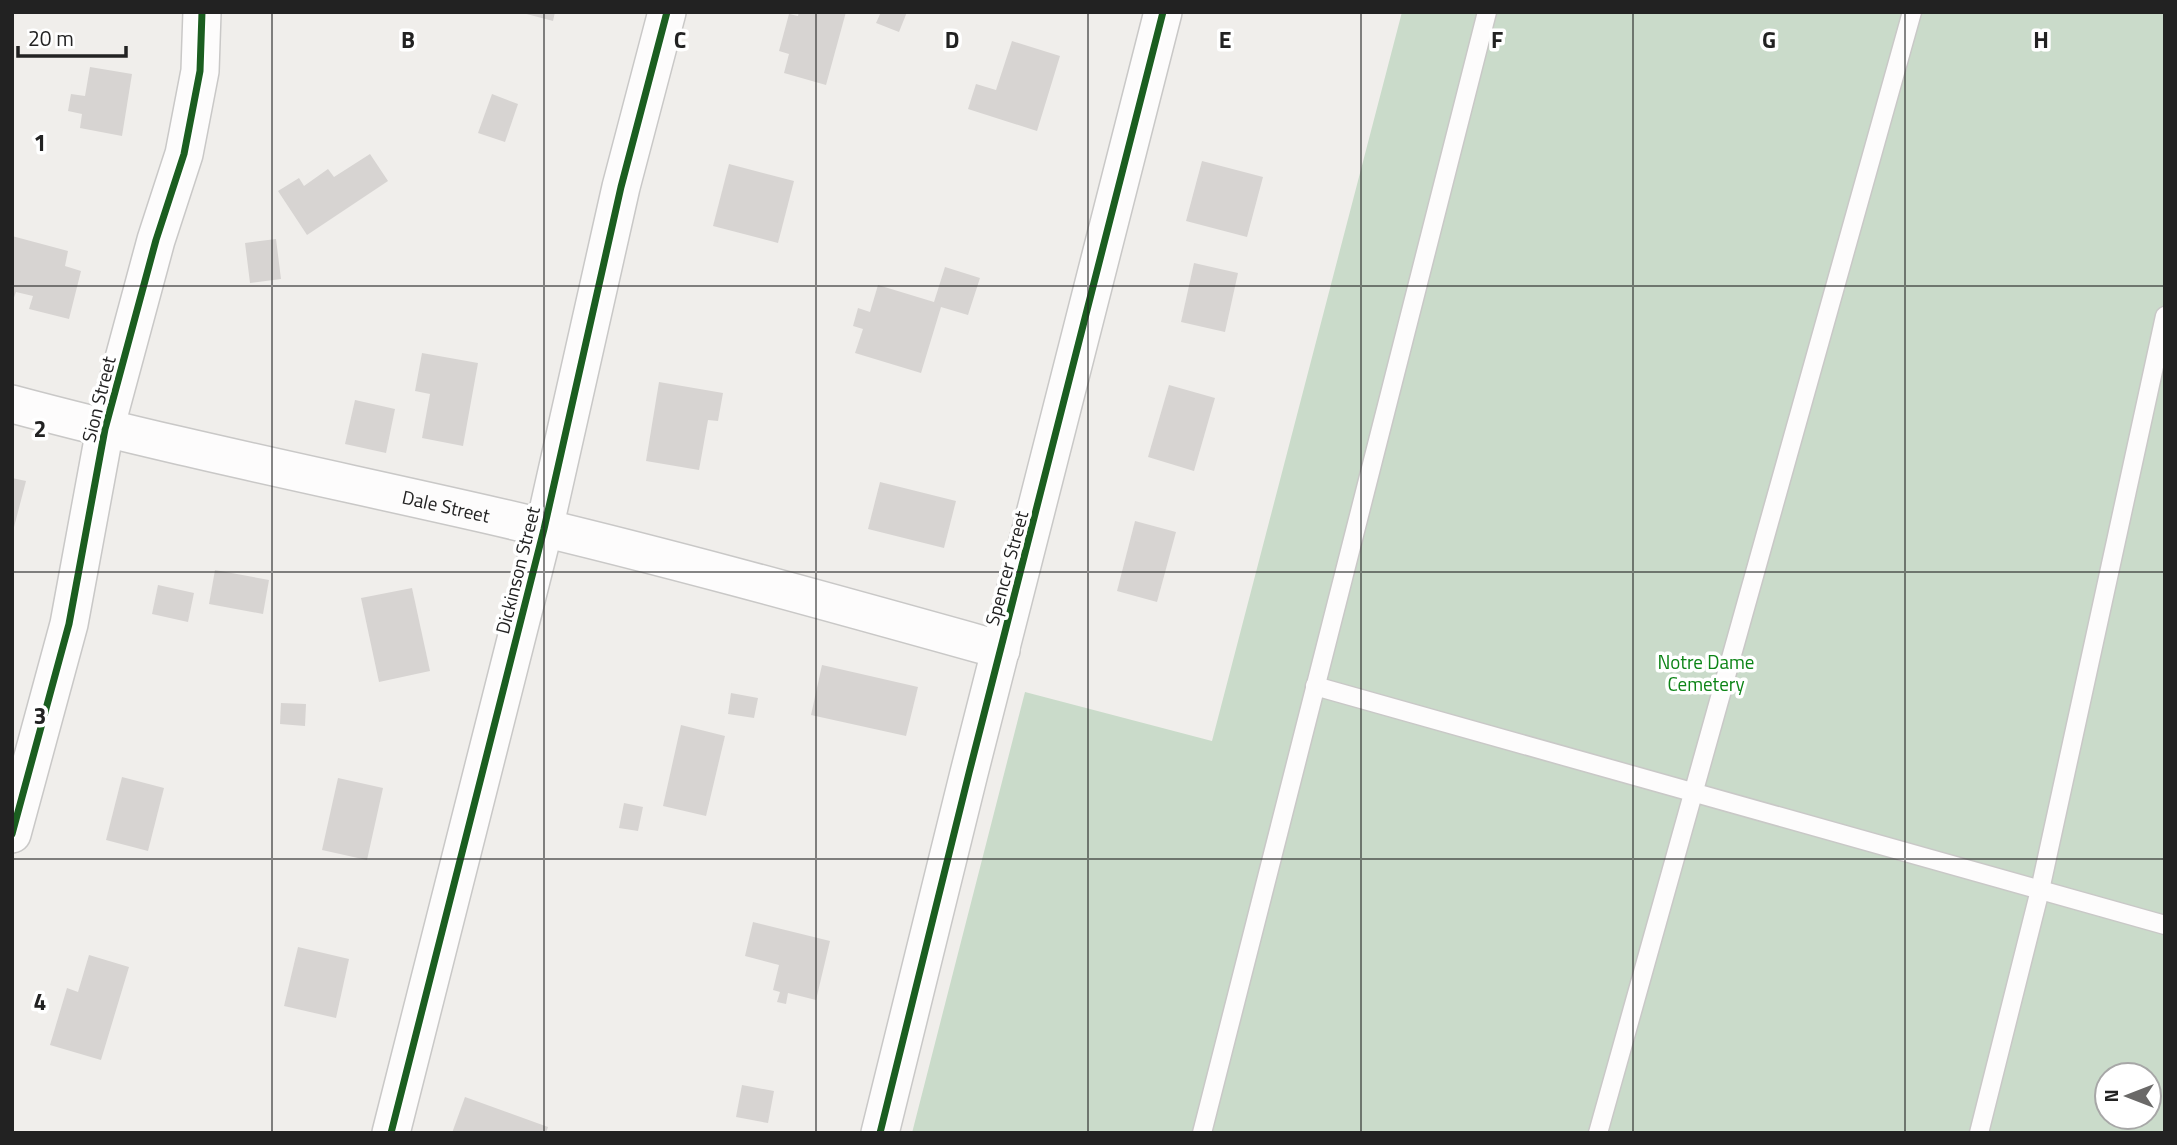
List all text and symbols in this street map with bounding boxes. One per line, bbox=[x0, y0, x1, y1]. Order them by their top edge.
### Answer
scale bar bbox=[18, 14, 126, 58]
text: 20 m bbox=[28, 22, 74, 54]
text: B bbox=[401, 22, 415, 57]
text: C bbox=[674, 22, 686, 57]
text: D bbox=[945, 22, 959, 57]
text: E bbox=[1219, 22, 1231, 57]
text: F bbox=[1491, 22, 1503, 57]
text: G bbox=[1762, 22, 1776, 57]
text: H bbox=[2033, 22, 2049, 57]
text: 1 bbox=[34, 125, 46, 160]
street label: Sion Street bbox=[73, 353, 123, 445]
text: 2 bbox=[34, 411, 46, 446]
street label: Dale Street bbox=[400, 481, 493, 529]
street label: Dickinson Street bbox=[487, 503, 547, 637]
street label: Spencer Street bbox=[977, 507, 1035, 629]
park label: Notre Dame Cemetery bbox=[1658, 647, 1754, 698]
text: 3 bbox=[34, 698, 46, 733]
text: 4 bbox=[34, 984, 46, 1019]
north arrow bbox=[2093, 1061, 2163, 1131]
text: N bbox=[2096, 1089, 2125, 1103]

